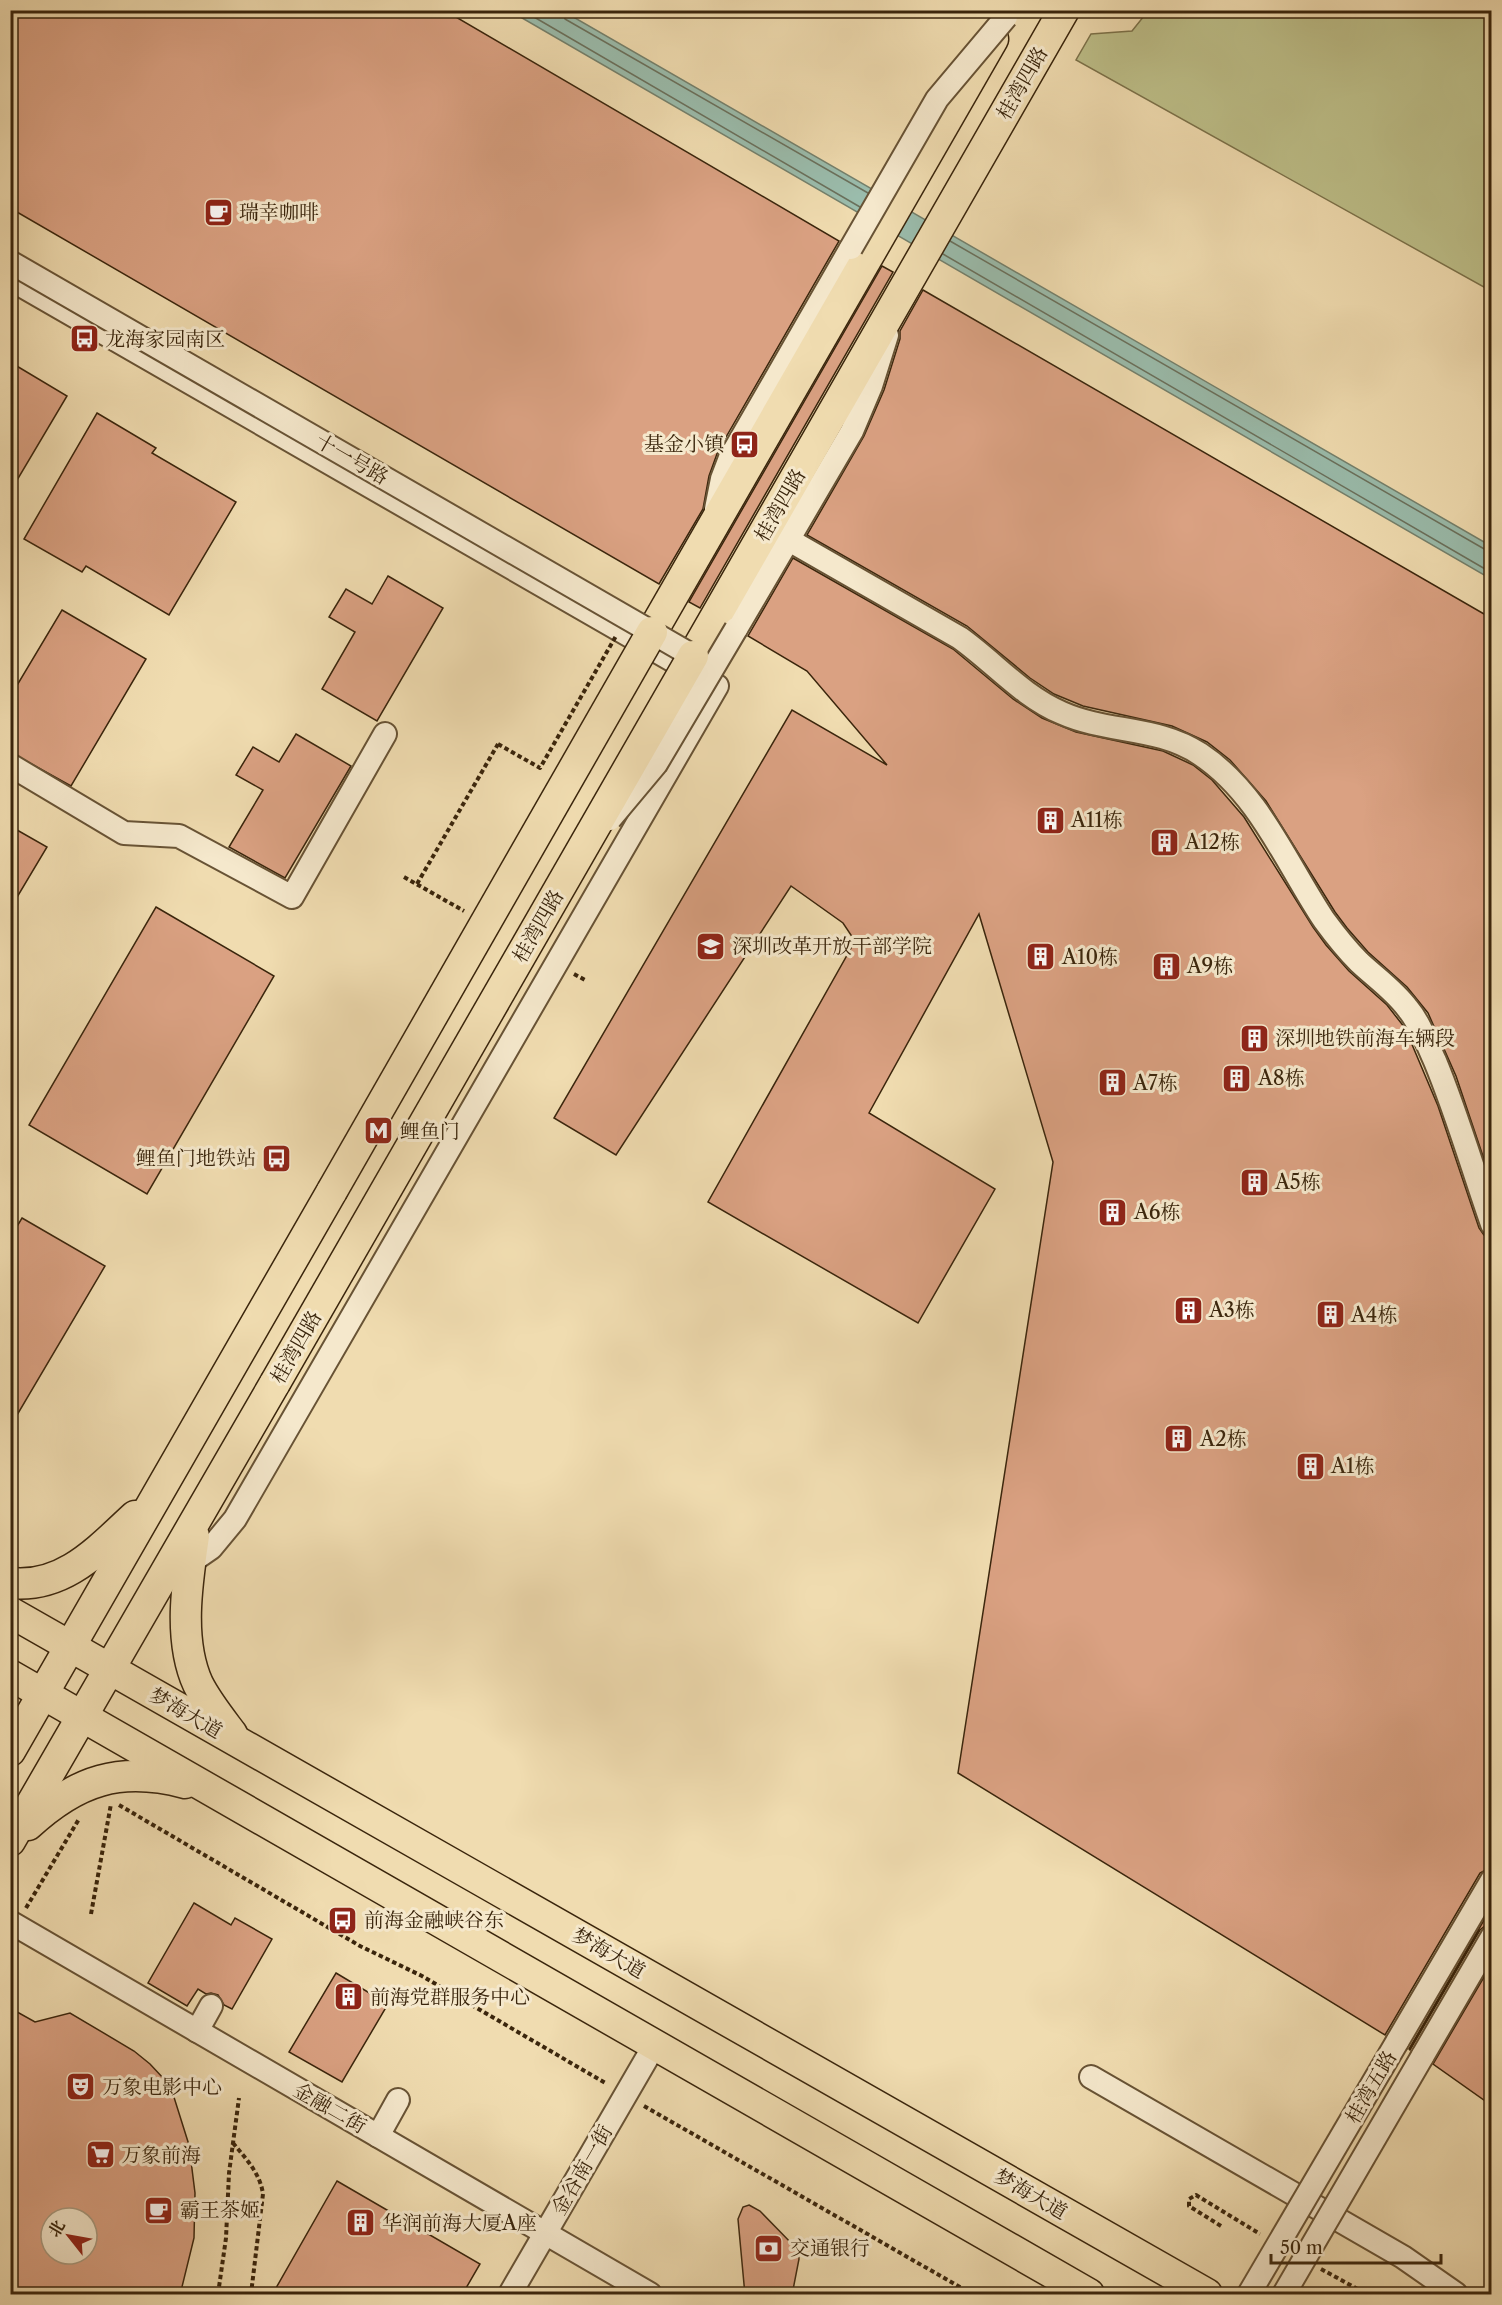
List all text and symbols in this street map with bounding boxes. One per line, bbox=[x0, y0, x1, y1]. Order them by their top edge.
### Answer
street label: 桂湾四路 bbox=[992, 42, 1052, 124]
cafe icon: 瑞幸咖啡 bbox=[202, 196, 234, 228]
place label: 瑞幸咖啡 bbox=[239, 200, 319, 224]
bus stop icon: 龙海家园南区 bbox=[68, 323, 100, 355]
place label: 龙海家园南区 bbox=[105, 327, 225, 351]
bus stop icon: 基金小镇 bbox=[729, 428, 761, 460]
street label: 十一号路 bbox=[311, 429, 393, 489]
place label: 基金小镇 bbox=[644, 432, 724, 456]
street label: 桂湾四路 bbox=[750, 464, 810, 546]
building icon: A11栋 bbox=[1034, 804, 1066, 836]
place label: A11栋 bbox=[1070, 808, 1123, 832]
building icon: A12栋 bbox=[1148, 826, 1180, 858]
place label: A12栋 bbox=[1184, 830, 1240, 854]
street label: 桂湾四路 bbox=[508, 885, 568, 967]
school or university icon: 深圳改革开放干部学院 bbox=[695, 930, 727, 962]
place label: 深圳改革开放干部学院 bbox=[732, 934, 932, 958]
building icon: A10栋 bbox=[1025, 941, 1057, 973]
place label: A10栋 bbox=[1061, 945, 1118, 969]
building icon: A9栋 bbox=[1150, 950, 1182, 982]
place label: A9栋 bbox=[1186, 954, 1233, 978]
building icon: 深圳地铁前海车辆段 bbox=[1238, 1022, 1270, 1054]
place label: 深圳地铁前海车辆段 bbox=[1275, 1026, 1455, 1050]
building icon: A8栋 bbox=[1221, 1062, 1253, 1094]
place label: A8栋 bbox=[1257, 1066, 1305, 1090]
building icon: A7栋 bbox=[1096, 1067, 1128, 1099]
place label: A7栋 bbox=[1132, 1071, 1178, 1095]
metro station icon: 鲤鱼门 bbox=[363, 1115, 395, 1147]
place label: 鲤鱼门 bbox=[400, 1119, 460, 1143]
bus stop icon: 鲤鱼门地铁站 bbox=[261, 1142, 293, 1174]
place label: 鲤鱼门地铁站 bbox=[136, 1146, 256, 1170]
building icon: A5栋 bbox=[1238, 1166, 1270, 1198]
place label: A5栋 bbox=[1274, 1170, 1321, 1194]
building icon: A6栋 bbox=[1097, 1196, 1129, 1228]
place label: A6栋 bbox=[1133, 1200, 1181, 1224]
building icon: A3栋 bbox=[1172, 1294, 1204, 1326]
place label: A3栋 bbox=[1208, 1298, 1255, 1322]
building icon: A4栋 bbox=[1314, 1299, 1346, 1331]
place label: A4栋 bbox=[1350, 1303, 1397, 1327]
street label: 桂湾四路 bbox=[266, 1306, 326, 1388]
building icon: A2栋 bbox=[1163, 1423, 1195, 1455]
place label: A2栋 bbox=[1199, 1427, 1247, 1451]
building icon: A1栋 bbox=[1294, 1450, 1326, 1482]
place label: A1栋 bbox=[1330, 1454, 1374, 1478]
street label: 梦海大道 bbox=[145, 1683, 227, 1743]
bus stop icon: 前海金融峡谷东 bbox=[327, 1904, 359, 1936]
place label: 前海金融峡谷东 bbox=[364, 1908, 504, 1932]
street label: 梦海大道 bbox=[568, 1923, 650, 1983]
building icon: 前海党群服务中心 bbox=[333, 1981, 365, 2013]
place label: 前海党群服务中心 bbox=[370, 1985, 530, 2009]
street label: 桂湾五路 bbox=[1341, 2046, 1401, 2128]
theatre icon: 万象电影中心 bbox=[65, 2071, 97, 2103]
place label: 万象电影中心 bbox=[102, 2075, 222, 2099]
street label: 金融二街 bbox=[289, 2078, 371, 2138]
street label: 金谷南一街 bbox=[547, 2121, 617, 2219]
supermarket icon: 万象前海 bbox=[84, 2139, 116, 2171]
place label: 万象前海 bbox=[121, 2143, 201, 2167]
street label: 梦海大道 bbox=[990, 2164, 1072, 2224]
cafe icon: 霸王茶姬 bbox=[143, 2194, 175, 2226]
place label: 霸王茶姬 bbox=[180, 2198, 260, 2222]
north arrow bbox=[39, 2206, 99, 2266]
building icon: 华润前海大厦A座 bbox=[345, 2207, 377, 2239]
place label: 华润前海大厦A座 bbox=[382, 2211, 537, 2235]
text: 北 bbox=[43, 2216, 69, 2240]
scale bar bbox=[1271, 2227, 1440, 2265]
bank icon: 交通银行 bbox=[753, 2232, 785, 2264]
place label: 交通银行 bbox=[790, 2236, 870, 2260]
text: 50 m bbox=[1280, 2237, 1323, 2259]

